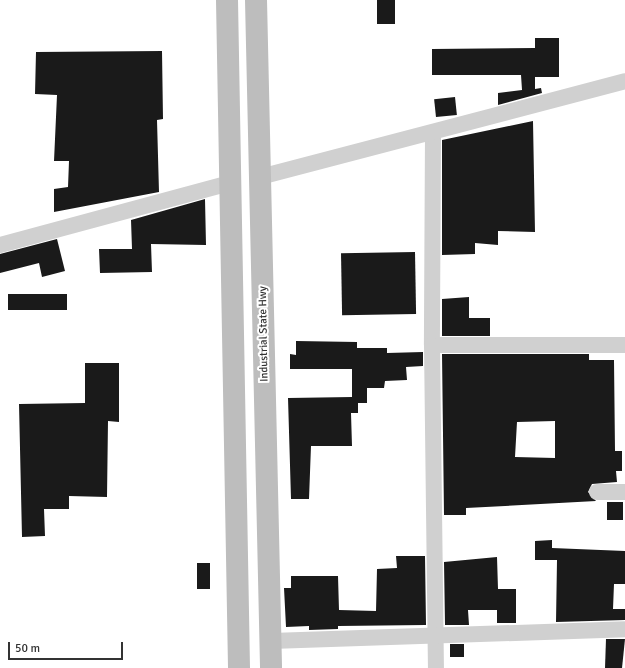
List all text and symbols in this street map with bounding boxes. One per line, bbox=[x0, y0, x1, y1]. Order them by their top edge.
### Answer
street label: Industrial State Hwy bbox=[257, 286, 271, 382]
scale bar bbox=[10, 634, 125, 660]
text: 50 m bbox=[15, 641, 40, 656]

